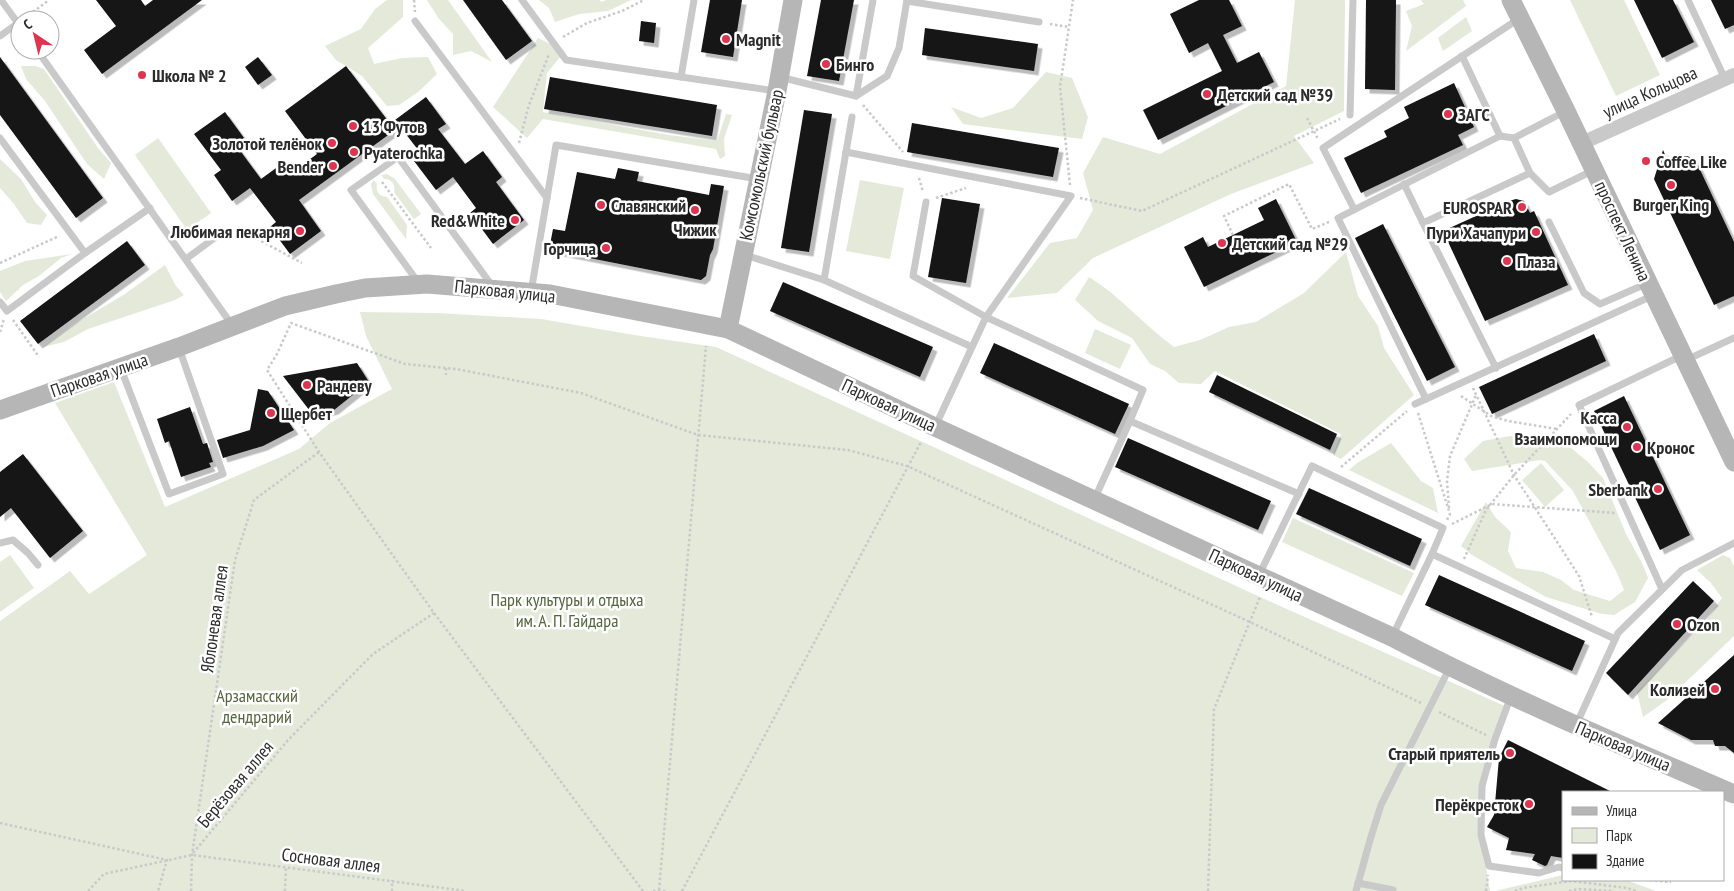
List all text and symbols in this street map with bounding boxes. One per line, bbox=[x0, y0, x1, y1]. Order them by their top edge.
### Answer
north arrow bbox=[10, 10, 60, 60]
text: С bbox=[20, 15, 36, 34]
place label: Magnit bbox=[736, 28, 781, 51]
marker: Magnit bbox=[720, 33, 732, 45]
place label: Бинго bbox=[836, 53, 874, 76]
marker: Бинго bbox=[820, 58, 832, 70]
street label: улица Кольцова bbox=[1599, 61, 1701, 123]
place label: Школа № 2 bbox=[152, 64, 227, 87]
marker: Школа № 2 bbox=[136, 69, 148, 81]
place label: Детский сад №39 bbox=[1217, 83, 1333, 106]
street label: Комсомольский бульвар bbox=[734, 87, 788, 243]
marker: Детский сад №39 bbox=[1201, 88, 1213, 100]
place label: ЗАГС bbox=[1458, 103, 1490, 126]
marker: ЗАГС bbox=[1442, 108, 1454, 120]
place label: 13 Футов bbox=[363, 115, 425, 138]
marker: 13 Футов bbox=[347, 120, 359, 132]
place label: Золотой телёнок bbox=[212, 132, 323, 155]
marker: Золотой телёнок bbox=[326, 137, 338, 149]
place label: Pyaterochka bbox=[364, 141, 443, 164]
marker: Pyaterochka bbox=[348, 146, 360, 158]
place label: Coffee Like bbox=[1656, 150, 1727, 173]
place label: Bender bbox=[277, 155, 324, 178]
marker: Coffee Like bbox=[1640, 155, 1652, 167]
marker: Bender bbox=[327, 160, 339, 172]
street label: проспект Ленина bbox=[1590, 177, 1656, 285]
marker: Burger King bbox=[1665, 179, 1677, 191]
place label: Burger King bbox=[1633, 193, 1709, 216]
place label: Славянский bbox=[611, 194, 686, 217]
place label: EUROSPAR bbox=[1443, 196, 1512, 219]
marker: Славянский bbox=[595, 199, 607, 211]
marker: EUROSPAR bbox=[1516, 201, 1528, 213]
marker: Чижик bbox=[689, 204, 701, 216]
place label: Red&White bbox=[431, 209, 505, 232]
marker: Red&White bbox=[509, 214, 521, 226]
place label: Чижик bbox=[673, 218, 717, 241]
place label: Любимая пекарня bbox=[170, 220, 290, 243]
place label: Пури Хачапури bbox=[1426, 221, 1526, 244]
marker: Любимая пекарня bbox=[294, 225, 306, 237]
marker: Пури Хачапури bbox=[1530, 226, 1542, 238]
place label: Детский сад №29 bbox=[1232, 232, 1348, 255]
place label: Горчица bbox=[543, 237, 596, 260]
marker: Детский сад №29 bbox=[1216, 237, 1228, 249]
marker: Горчица bbox=[600, 242, 612, 254]
place label: Плаза bbox=[1517, 250, 1555, 273]
marker: Плаза bbox=[1501, 255, 1513, 267]
street label: Парковая улица bbox=[453, 274, 557, 308]
street label: Парковая улица bbox=[47, 348, 151, 402]
street label: Парковая улица bbox=[838, 373, 940, 437]
place label: Рандеву bbox=[317, 374, 373, 397]
marker: Рандеву bbox=[301, 379, 313, 391]
place label: Щербет bbox=[281, 402, 333, 425]
place label: Касса Взаимопомощи bbox=[1514, 406, 1617, 450]
marker: Щербет bbox=[265, 407, 277, 419]
marker: Касса Взаимопомощи bbox=[1621, 421, 1633, 433]
place label: Кронос bbox=[1647, 436, 1695, 459]
marker: Кронос bbox=[1631, 441, 1643, 453]
place label: Sberbank bbox=[1588, 478, 1649, 501]
marker: Sberbank bbox=[1652, 483, 1664, 495]
street label: Парковая улица bbox=[1205, 543, 1307, 607]
street label: Яблоневая аллея bbox=[195, 564, 233, 674]
park label: Парк культуры и отдыха им. А. П. Гайдара bbox=[490, 588, 644, 632]
place label: Ozon bbox=[1687, 613, 1720, 636]
marker: Ozon bbox=[1671, 618, 1683, 630]
place label: Колизей bbox=[1650, 678, 1705, 701]
marker: Колизей bbox=[1709, 683, 1721, 695]
park label: Арзамасский дендрарий bbox=[216, 684, 298, 728]
street label: Парковая улица bbox=[1572, 716, 1674, 776]
street label: Берёзовая аллея bbox=[192, 736, 278, 832]
place label: Старый приятель bbox=[1388, 742, 1501, 765]
marker: Старый приятель bbox=[1504, 747, 1516, 759]
legend bbox=[1562, 791, 1724, 881]
place label: Перёкресток bbox=[1435, 793, 1520, 816]
marker: Перёкресток bbox=[1523, 798, 1535, 810]
text: Улица bbox=[1606, 801, 1637, 820]
text: Парк bbox=[1606, 826, 1632, 845]
street label: Сосновая аллея bbox=[280, 843, 382, 877]
text: Здание bbox=[1606, 851, 1644, 870]

